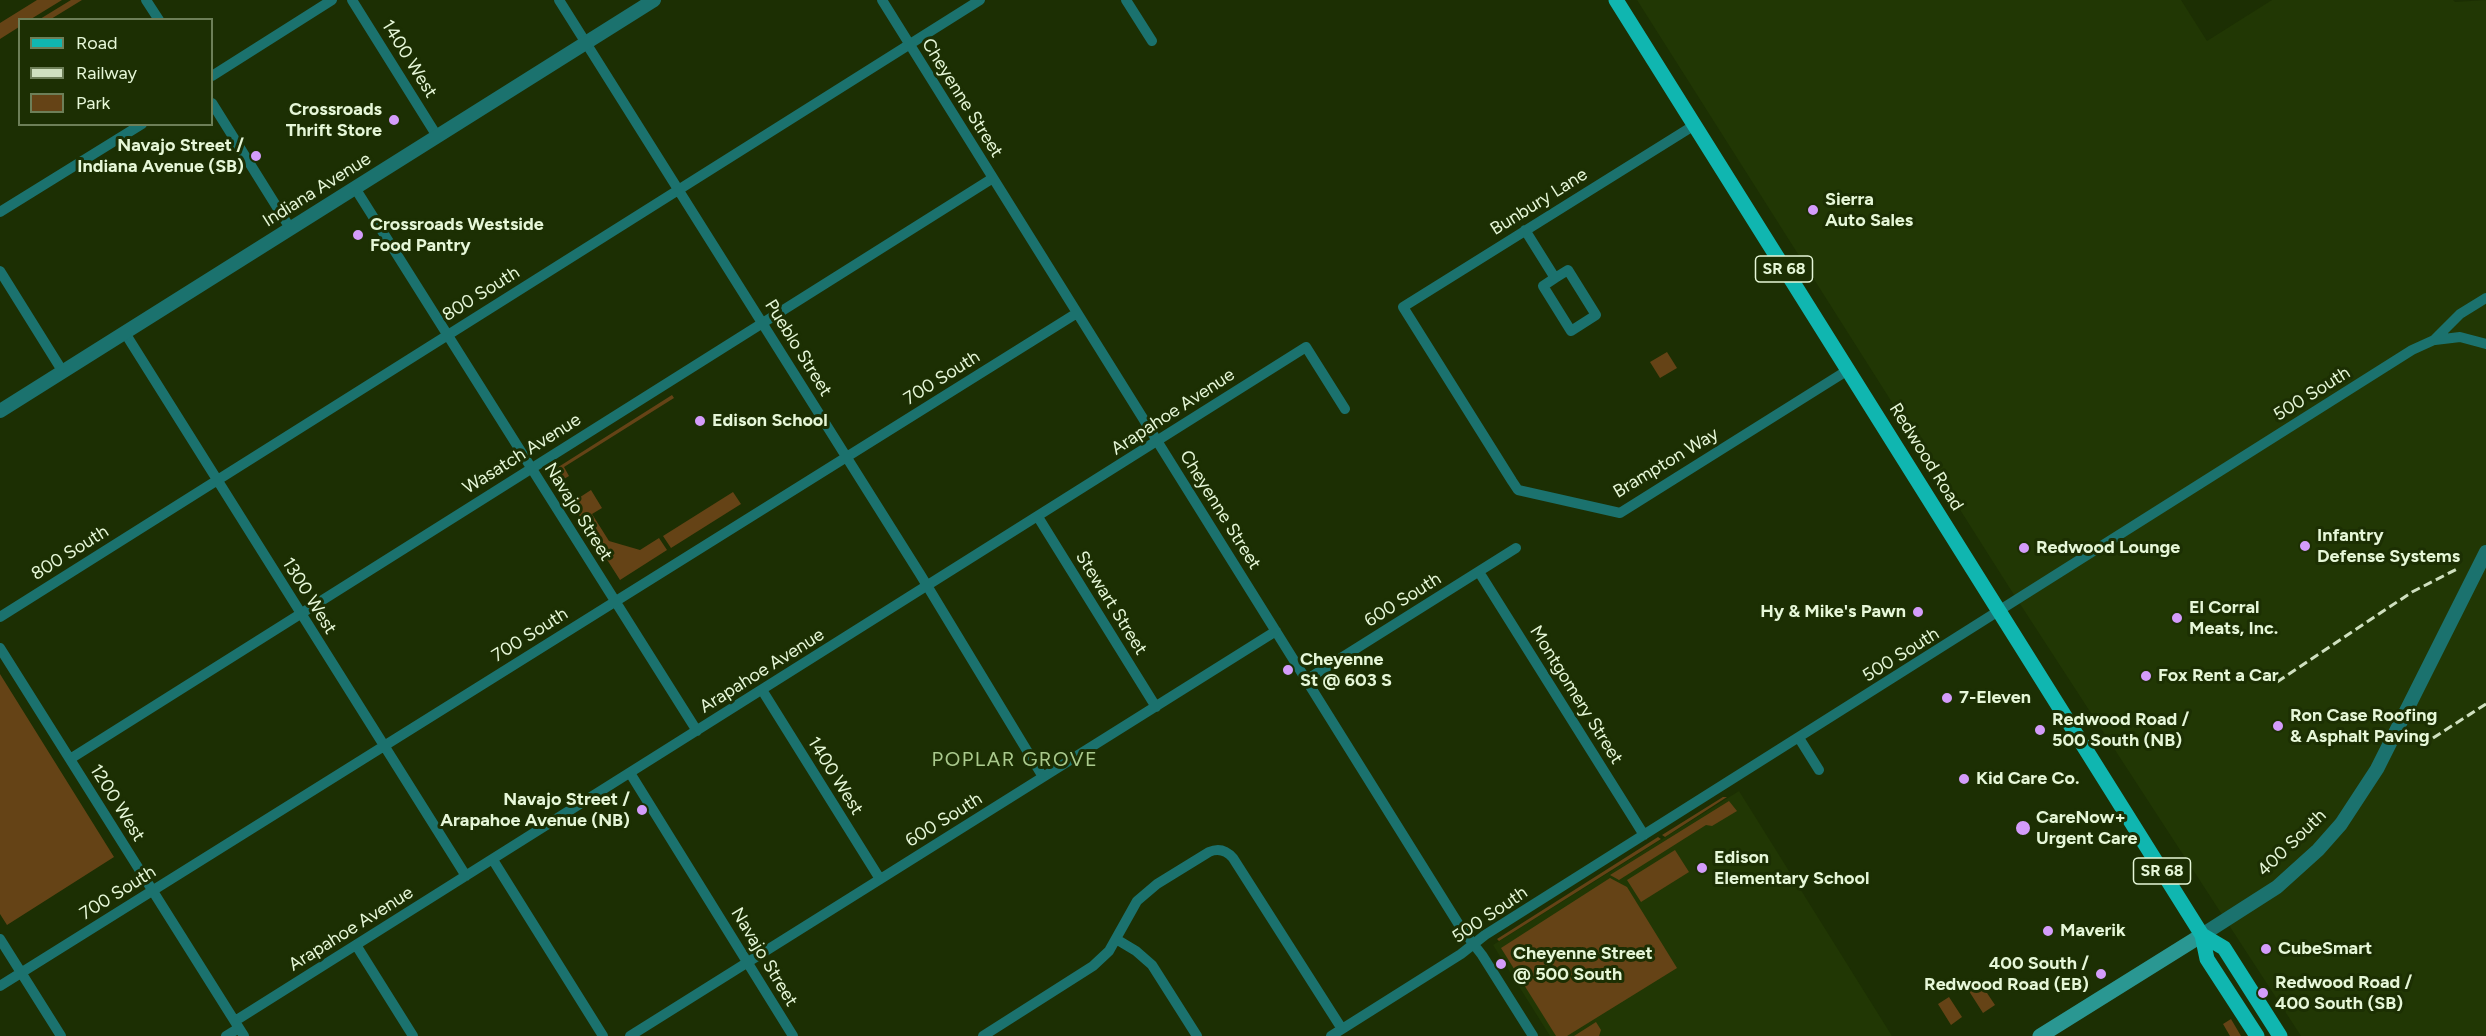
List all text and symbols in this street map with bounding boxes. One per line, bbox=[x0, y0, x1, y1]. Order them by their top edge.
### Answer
street label: 1400 West bbox=[377, 16, 441, 102]
legend bbox=[18, 18, 213, 126]
text: Road bbox=[76, 32, 117, 54]
street label: Cheyenne Street bbox=[917, 34, 1007, 162]
text: Railway bbox=[76, 62, 137, 84]
text: Park bbox=[76, 92, 110, 114]
place label: Crossroads Thrift Store bbox=[286, 99, 382, 142]
marker: Crossroads Thrift Store bbox=[387, 113, 401, 127]
place label: Navajo Street / Indiana Avenue (SB) bbox=[77, 135, 244, 178]
street label: Indiana Avenue bbox=[259, 148, 375, 232]
marker: Navajo Street / Indiana Avenue (SB) bbox=[249, 149, 263, 163]
street label: Bunbury Lane bbox=[1487, 164, 1591, 240]
place label: Sierra Auto Sales bbox=[1825, 189, 1913, 232]
marker: Sierra Auto Sales bbox=[1806, 203, 1820, 217]
place label: Crossroads Westside Food Pantry bbox=[370, 214, 544, 256]
marker: Crossroads Westside Food Pantry bbox=[351, 228, 365, 242]
road number: SR 68 bbox=[1756, 256, 1812, 282]
street label: 800 South bbox=[438, 262, 524, 326]
street label: Pueblo Street bbox=[760, 296, 836, 400]
street label: 700 South bbox=[900, 346, 984, 410]
street label: 500 South bbox=[2270, 362, 2354, 426]
street label: Arapahoe Avenue bbox=[1107, 364, 1239, 460]
street label: Redwood Road bbox=[1884, 399, 1968, 515]
street label: Wasatch Avenue bbox=[459, 409, 585, 499]
place label: Edison School bbox=[712, 410, 828, 432]
marker: Edison School bbox=[693, 414, 707, 428]
street label: Brampton Way bbox=[1609, 423, 1723, 503]
street label: Cheyenne Street bbox=[1175, 446, 1265, 574]
street label: Navajo Street bbox=[539, 459, 617, 565]
street label: 800 South bbox=[27, 521, 113, 585]
place label: Infantry Defense Systems bbox=[2317, 525, 2460, 568]
place label: Redwood Lounge bbox=[2036, 537, 2180, 559]
marker: Infantry Defense Systems bbox=[2298, 539, 2312, 553]
marker: Redwood Lounge bbox=[2017, 541, 2031, 555]
street label: Stewart Street bbox=[1071, 547, 1151, 659]
street label: 1300 West bbox=[277, 554, 341, 638]
street label: 600 South bbox=[1361, 568, 1445, 632]
place label: El Corral Meats, Inc. bbox=[2189, 597, 2278, 640]
place label: Hy & Mike's Pawn bbox=[1760, 601, 1906, 623]
street label: 700 South bbox=[488, 603, 572, 667]
marker: Hy & Mike's Pawn bbox=[1911, 605, 1925, 619]
marker: El Corral Meats, Inc. bbox=[2170, 611, 2184, 625]
street label: Montgomery Street bbox=[1525, 622, 1627, 768]
street label: 500 South bbox=[1859, 623, 1943, 687]
street label: Arapahoe Avenue bbox=[696, 624, 828, 718]
place label: Cheyenne St @ 603 S bbox=[1300, 649, 1392, 692]
marker: Cheyenne St @ 603 S bbox=[1281, 663, 1295, 677]
place label: Fox Rent a Car bbox=[2158, 665, 2279, 687]
marker: Fox Rent a Car bbox=[2139, 669, 2153, 683]
place label: 7-Eleven bbox=[1959, 687, 2031, 709]
marker: 7-Eleven bbox=[1940, 691, 1954, 705]
place label: Ron Case Roofing & Asphalt Paving bbox=[2290, 705, 2437, 748]
place label: Redwood Road / 500 South (NB) bbox=[2052, 709, 2189, 752]
marker: Ron Case Roofing & Asphalt Paving bbox=[2271, 719, 2285, 733]
marker: Redwood Road / 500 South (NB) bbox=[2033, 723, 2047, 737]
street label: 1400 West bbox=[803, 733, 867, 819]
district label: POPLAR GROVE bbox=[932, 748, 1098, 772]
street label: 1200 West bbox=[85, 761, 149, 845]
place label: Kid Care Co. bbox=[1976, 768, 2079, 790]
marker: Kid Care Co. bbox=[1957, 772, 1971, 786]
street label: 600 South bbox=[902, 788, 986, 852]
place label: Navajo Street / Arapahoe Avenue (NB) bbox=[440, 789, 630, 832]
marker: Navajo Street / Arapahoe Avenue (NB) bbox=[635, 803, 649, 817]
street label: 400 South bbox=[2253, 805, 2331, 881]
place label: CareNow+ Urgent Care bbox=[2036, 807, 2137, 850]
marker: CareNow+ Urgent Care bbox=[2014, 819, 2032, 837]
place label: Edison Elementary School bbox=[1714, 847, 1869, 890]
road number: SR 68 bbox=[2134, 858, 2190, 884]
street label: 700 South bbox=[76, 861, 160, 925]
marker: Edison Elementary School bbox=[1695, 861, 1709, 875]
street label: Arapahoe Avenue bbox=[285, 882, 417, 976]
street label: 500 South bbox=[1448, 882, 1532, 948]
street label: Navajo Street bbox=[726, 904, 802, 1010]
place label: Maverik bbox=[2060, 920, 2126, 942]
marker: Maverik bbox=[2041, 924, 2055, 938]
place label: CubeSmart bbox=[2278, 938, 2372, 960]
marker: CubeSmart bbox=[2259, 942, 2273, 956]
place label: Cheyenne Street @ 500 South bbox=[1513, 943, 1653, 986]
place label: 400 South / Redwood Road (EB) bbox=[1924, 953, 2089, 996]
marker: Cheyenne Street @ 500 South bbox=[1494, 957, 1508, 971]
marker: 400 South / Redwood Road (EB) bbox=[2094, 967, 2108, 981]
place label: Redwood Road / 400 South (SB) bbox=[2275, 972, 2412, 1014]
marker: Redwood Road / 400 South (SB) bbox=[2256, 986, 2270, 1000]

